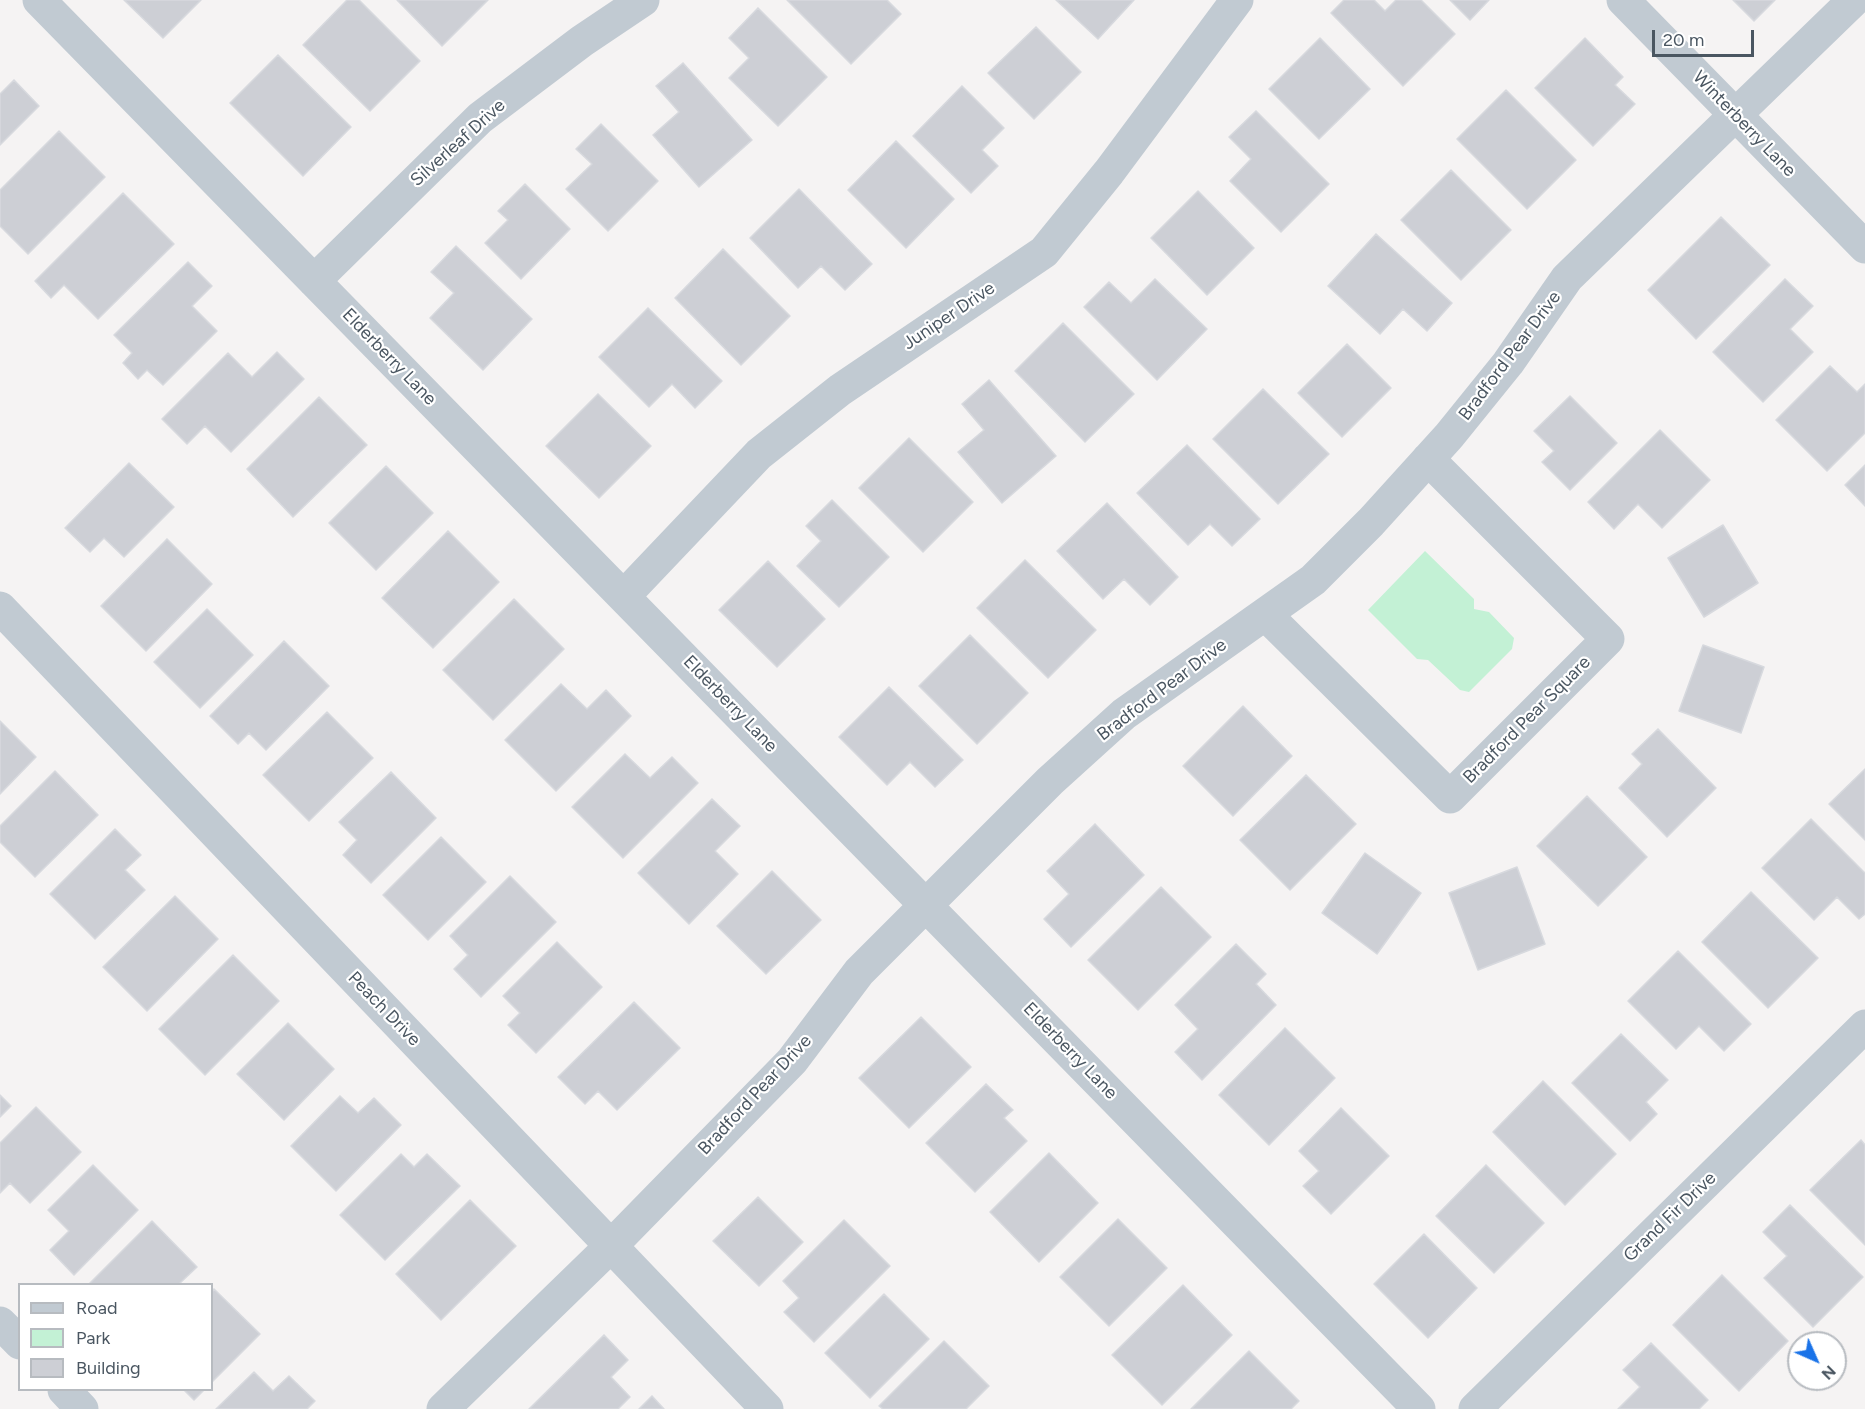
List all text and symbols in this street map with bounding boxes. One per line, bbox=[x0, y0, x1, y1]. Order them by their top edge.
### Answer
scale bar bbox=[1655, 18, 1757, 56]
text: 20 m bbox=[1663, 29, 1704, 51]
street label: Winterberry Lane bbox=[1688, 66, 1800, 182]
street label: Silverleaf Drive bbox=[406, 95, 510, 191]
street label: Juniper Drive bbox=[899, 277, 999, 355]
street label: Bradford Pear Drive bbox=[1454, 287, 1566, 425]
street label: Elderberry Lane bbox=[337, 304, 441, 410]
street label: Bradford Pear Drive bbox=[1093, 634, 1231, 746]
street label: Elderberry Lane bbox=[678, 651, 782, 757]
street label: Bradford Pear Square bbox=[1459, 652, 1595, 788]
street label: Peach Drive bbox=[343, 967, 425, 1051]
street label: Elderberry Lane bbox=[1018, 998, 1122, 1104]
street label: Bradford Pear Drive bbox=[694, 1030, 816, 1160]
street label: Grand Fir Drive bbox=[1619, 1168, 1721, 1266]
legend bbox=[18, 1283, 213, 1391]
text: Road bbox=[76, 1297, 117, 1319]
text: Park bbox=[76, 1327, 110, 1349]
north arrow bbox=[1787, 1331, 1847, 1391]
text: Building bbox=[76, 1357, 141, 1379]
text: N bbox=[1818, 1362, 1840, 1384]

